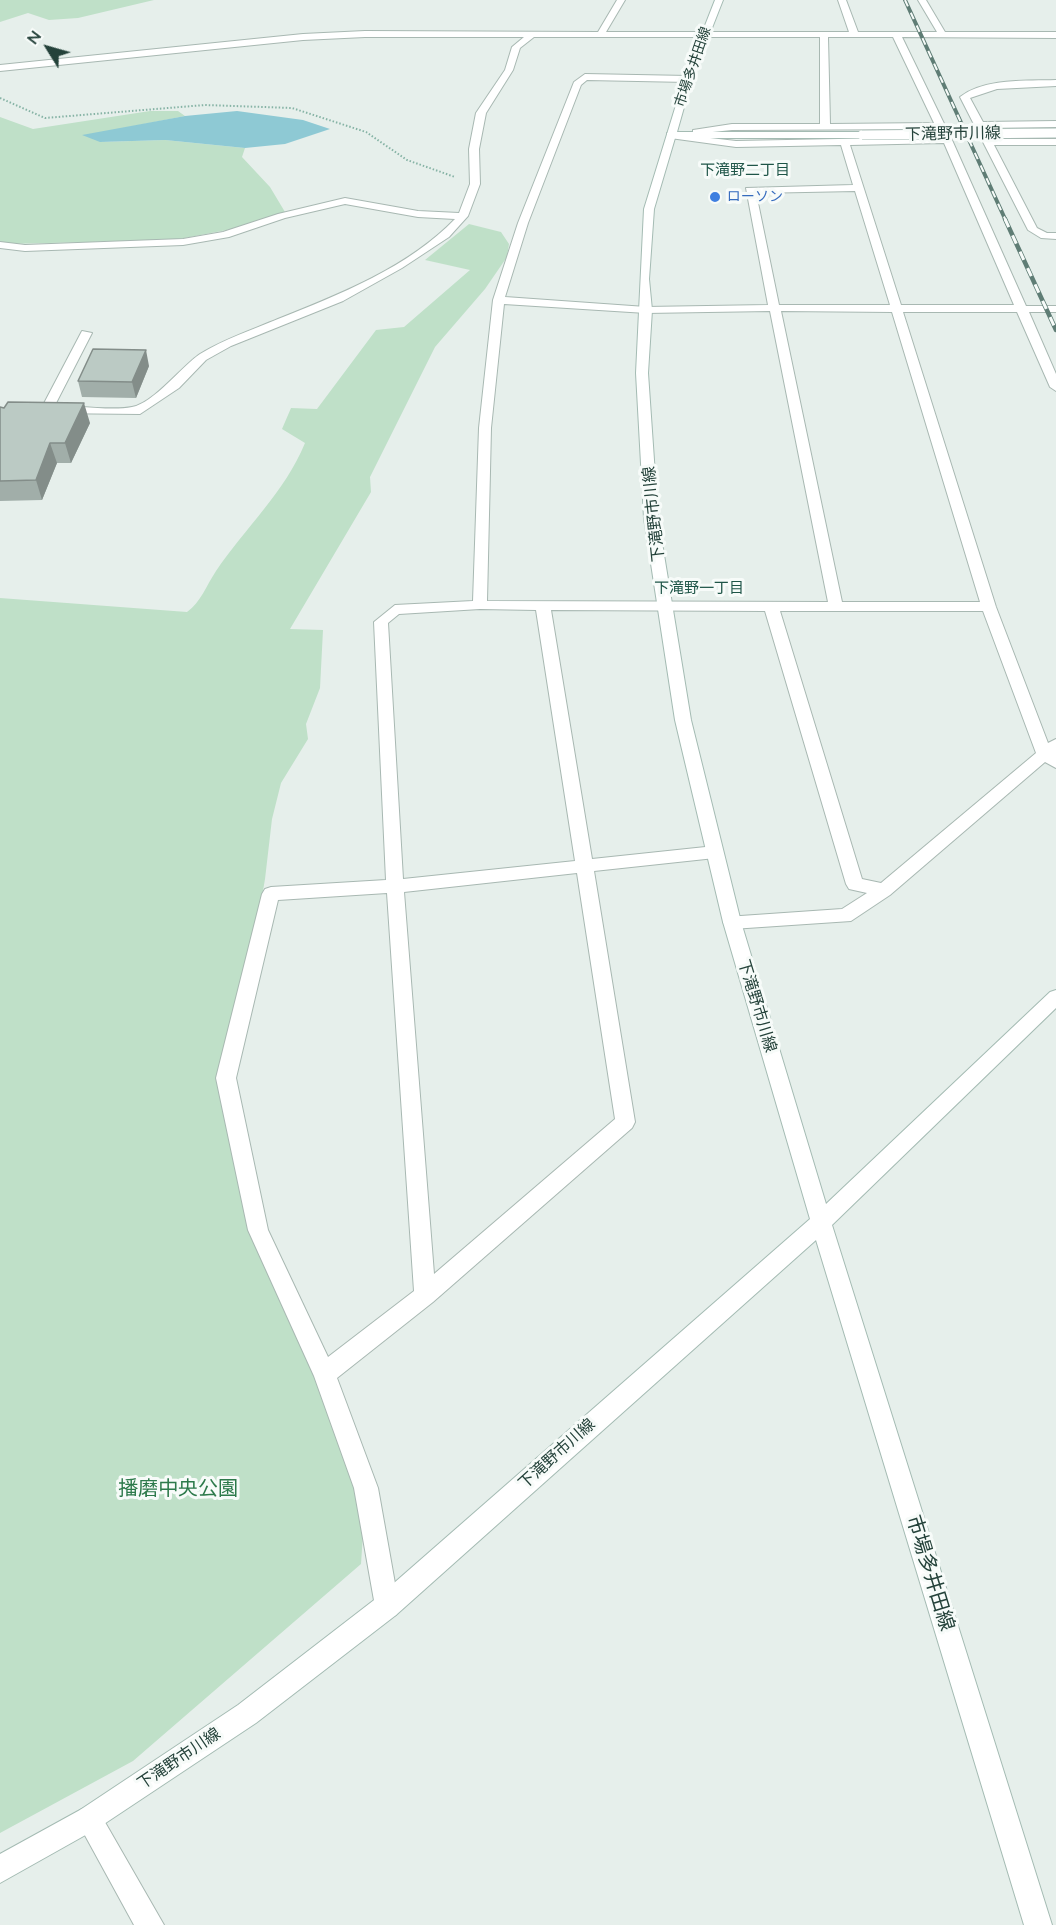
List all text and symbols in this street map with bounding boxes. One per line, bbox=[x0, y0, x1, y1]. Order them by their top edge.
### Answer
north arrow bbox=[18, 18, 78, 78]
street label: 市場多井田線 bbox=[671, 25, 715, 109]
text: N bbox=[22, 26, 45, 48]
street label: 下滝野市川線 bbox=[905, 124, 1001, 144]
district label: 下滝野二丁目 bbox=[700, 161, 790, 179]
place label: ローソン bbox=[727, 189, 783, 205]
marker: ローソン bbox=[708, 190, 722, 204]
street label: 下滝野市川線 bbox=[639, 465, 669, 563]
district label: 下滝野一丁目 bbox=[654, 579, 744, 597]
street label: 下滝野市川線 bbox=[734, 957, 780, 1055]
street label: 下滝野市川線 bbox=[515, 1415, 599, 1493]
park label: 播磨中央公園 bbox=[118, 1477, 238, 1501]
street label: 市場多井田線 bbox=[901, 1512, 959, 1634]
street label: 下滝野市川線 bbox=[134, 1724, 224, 1794]

